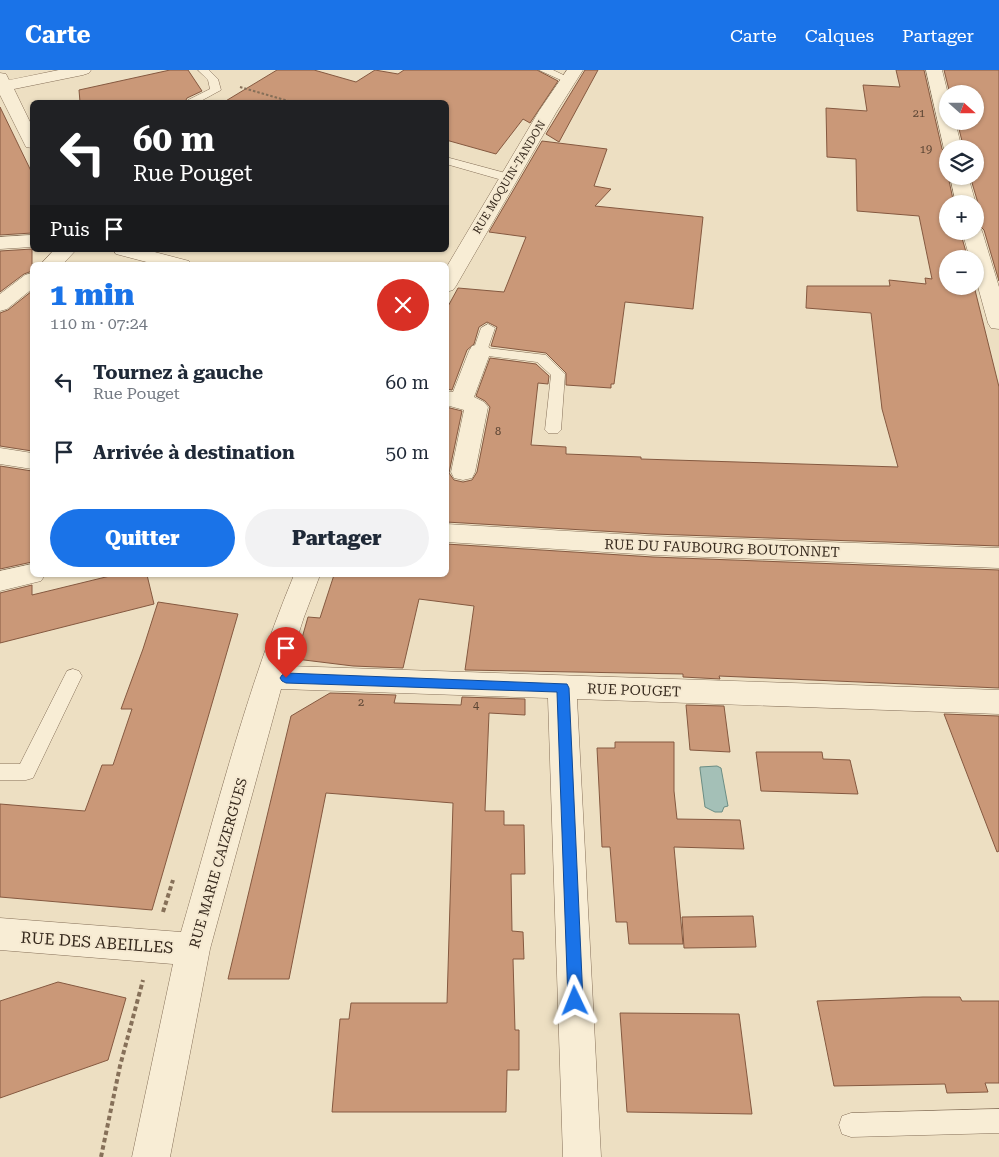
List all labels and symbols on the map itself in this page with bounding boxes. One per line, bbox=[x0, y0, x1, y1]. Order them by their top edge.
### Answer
north arrow bbox=[939, 85, 984, 130]
house number: 21 bbox=[913, 107, 925, 120]
street label: RUE MOQUIN-TANDON bbox=[470, 118, 549, 236]
house number: 19 bbox=[920, 143, 932, 156]
house number: 8 bbox=[495, 425, 501, 438]
street label: RUE DU FAUBOURG BOUTONNET bbox=[604, 536, 840, 560]
pin bbox=[265, 627, 307, 678]
street label: RUE POUGET bbox=[587, 680, 681, 700]
house number: 2 bbox=[358, 696, 364, 709]
house number: 4 bbox=[473, 699, 480, 712]
street label: RUE MARIE CAIZERGUES bbox=[186, 776, 250, 950]
street label: RUE DES ABEILLES bbox=[20, 928, 174, 957]
position arrow bbox=[548, 974, 600, 1026]

